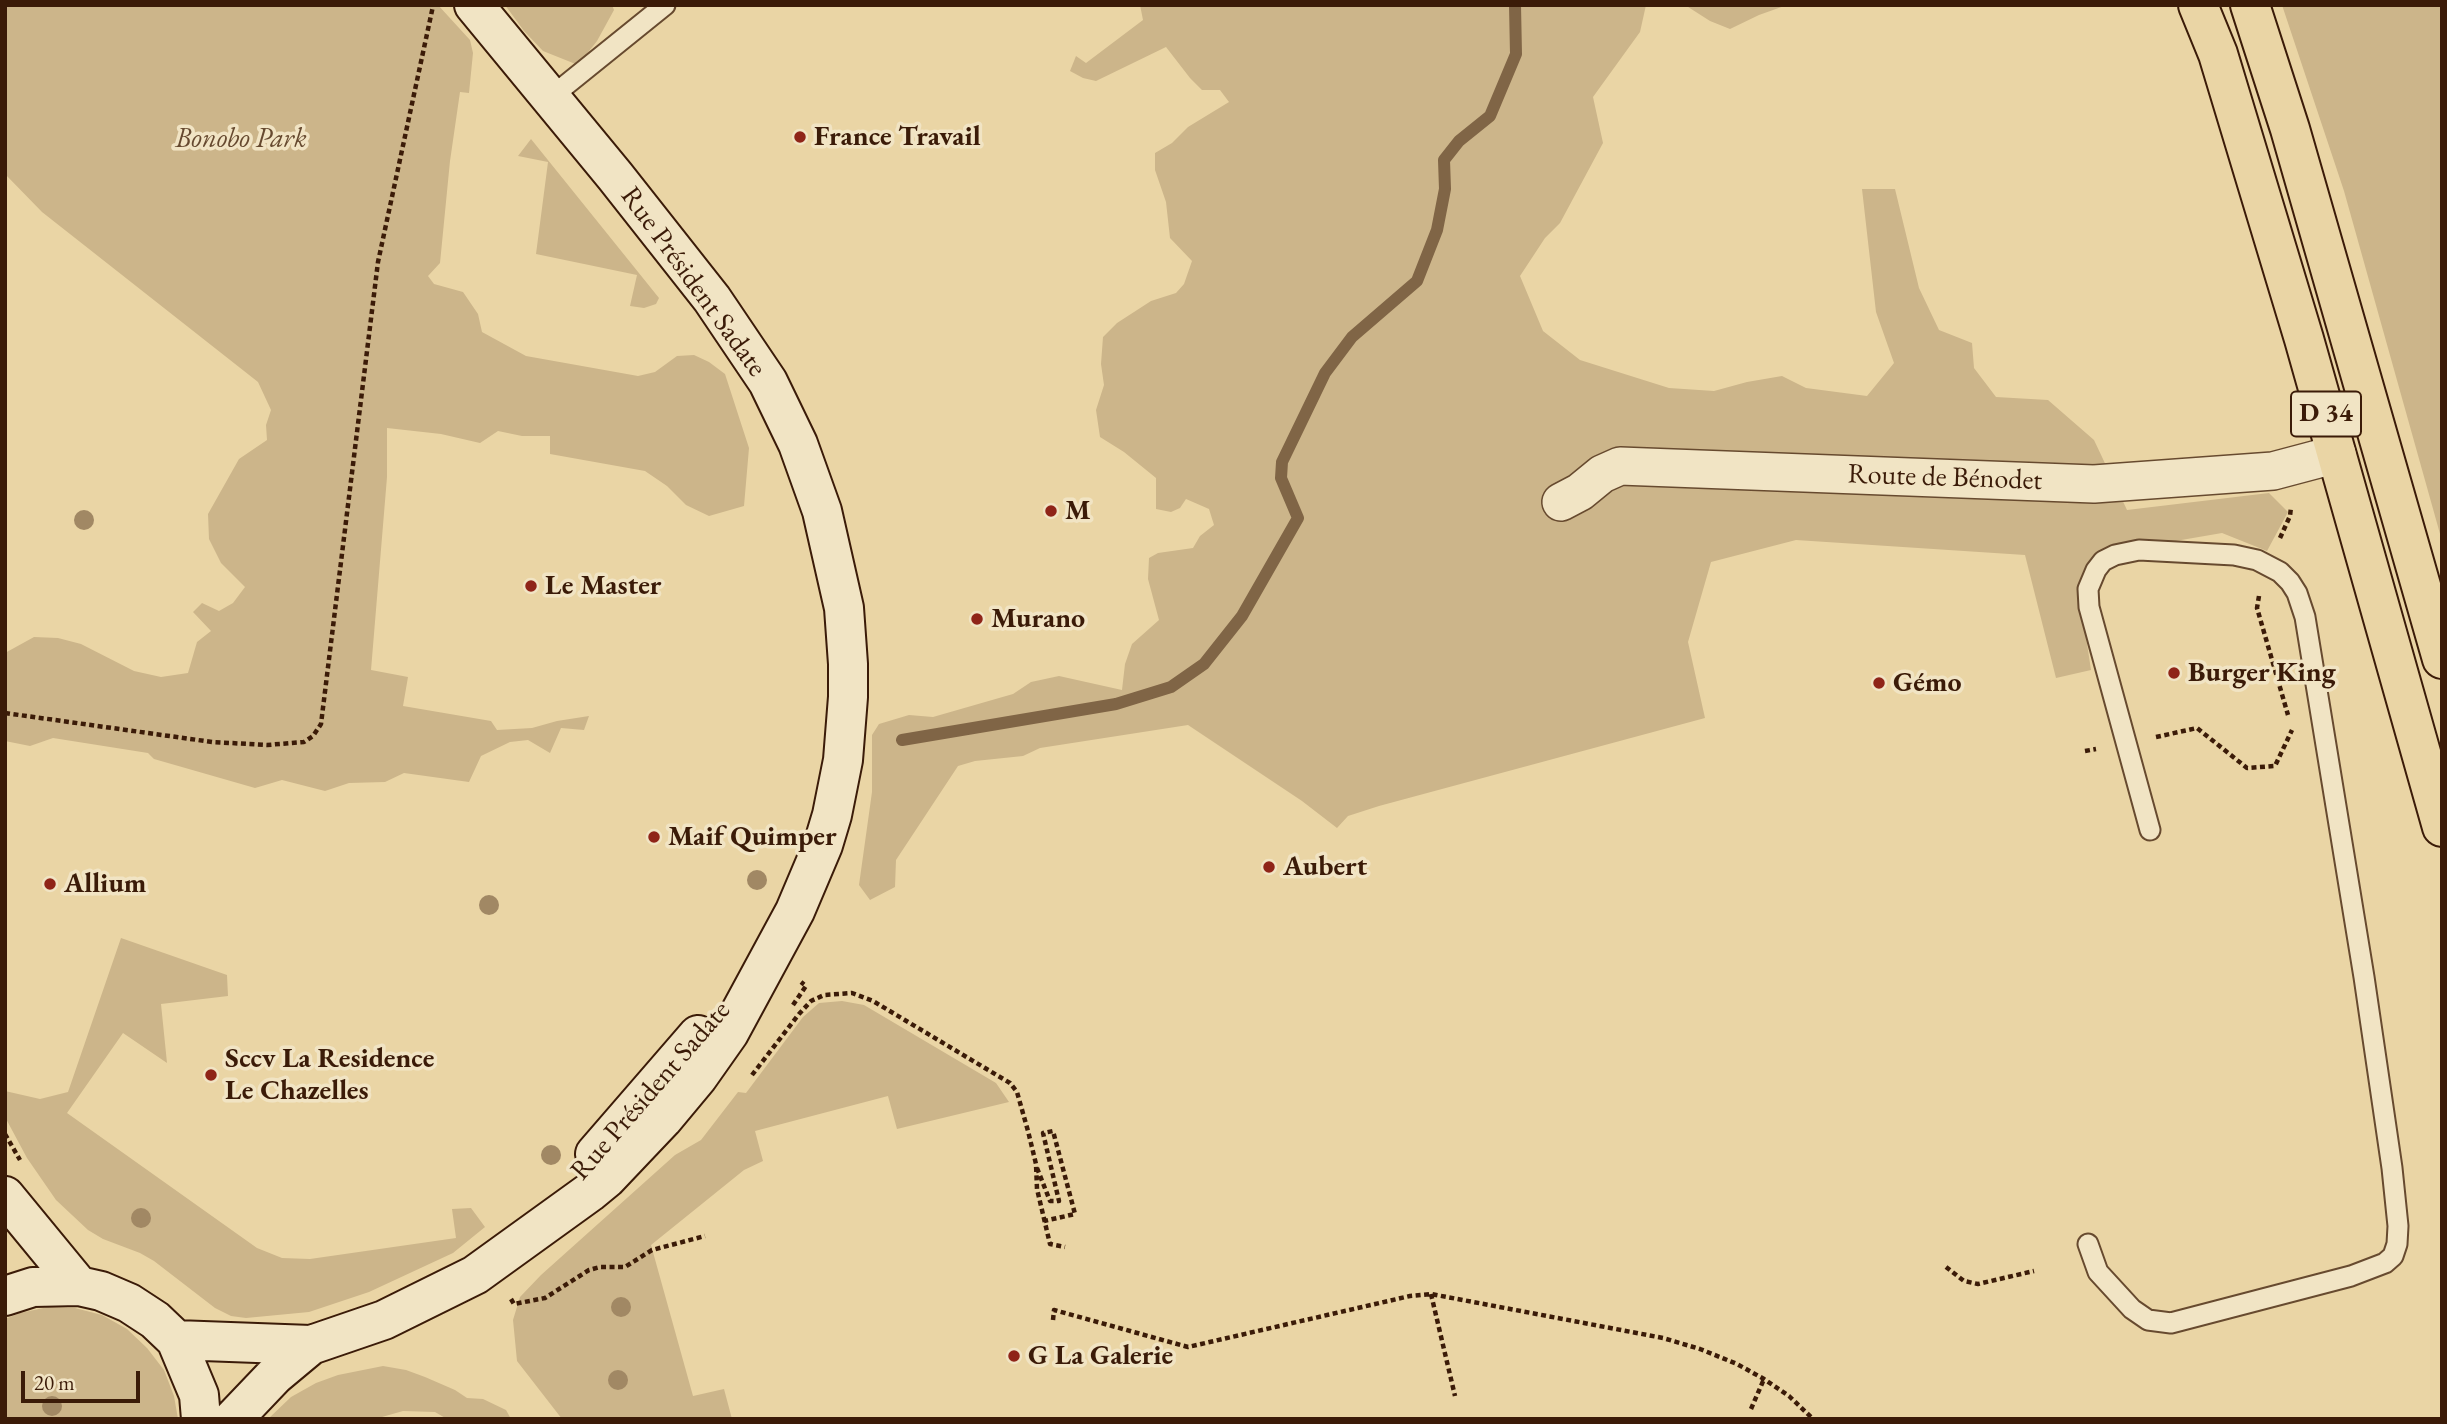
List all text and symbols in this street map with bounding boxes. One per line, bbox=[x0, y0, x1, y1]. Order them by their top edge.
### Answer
place label: France Travail bbox=[814, 120, 981, 154]
park label: Bonobo Park bbox=[175, 122, 307, 156]
marker: France Travail bbox=[792, 129, 808, 145]
street label: Rue Président Sadate bbox=[613, 181, 773, 383]
road number: D 34 bbox=[2291, 392, 2361, 436]
street label: Route de Bénodet bbox=[1847, 458, 2043, 498]
place label: M bbox=[1065, 494, 1091, 528]
marker: M bbox=[1043, 503, 1059, 519]
place label: Le Master bbox=[545, 569, 661, 603]
marker: Le Master bbox=[523, 578, 539, 594]
place label: Murano bbox=[991, 602, 1085, 636]
marker: Murano bbox=[969, 611, 985, 627]
place label: Burger King bbox=[2188, 656, 2336, 690]
marker: Burger King bbox=[2166, 665, 2182, 681]
place label: Gémo bbox=[1893, 666, 1961, 700]
marker: Gémo bbox=[1871, 675, 1887, 691]
place label: Maif Quimper bbox=[668, 820, 837, 854]
marker: Maif Quimper bbox=[646, 829, 662, 845]
place label: Aubert bbox=[1283, 850, 1367, 884]
marker: Aubert bbox=[1261, 859, 1277, 875]
place label: Allium bbox=[64, 867, 146, 901]
marker: Allium bbox=[42, 876, 58, 892]
street label: Rue Président Sadate bbox=[564, 995, 738, 1187]
place label: Sccv La Residence Le Chazelles bbox=[225, 1042, 434, 1108]
marker: Sccv La Residence Le Chazelles bbox=[203, 1067, 219, 1083]
place label: G La Galerie bbox=[1028, 1339, 1173, 1373]
marker: G La Galerie bbox=[1006, 1348, 1022, 1364]
scale bar bbox=[24, 1358, 144, 1402]
text: 20 m bbox=[34, 1369, 75, 1396]

